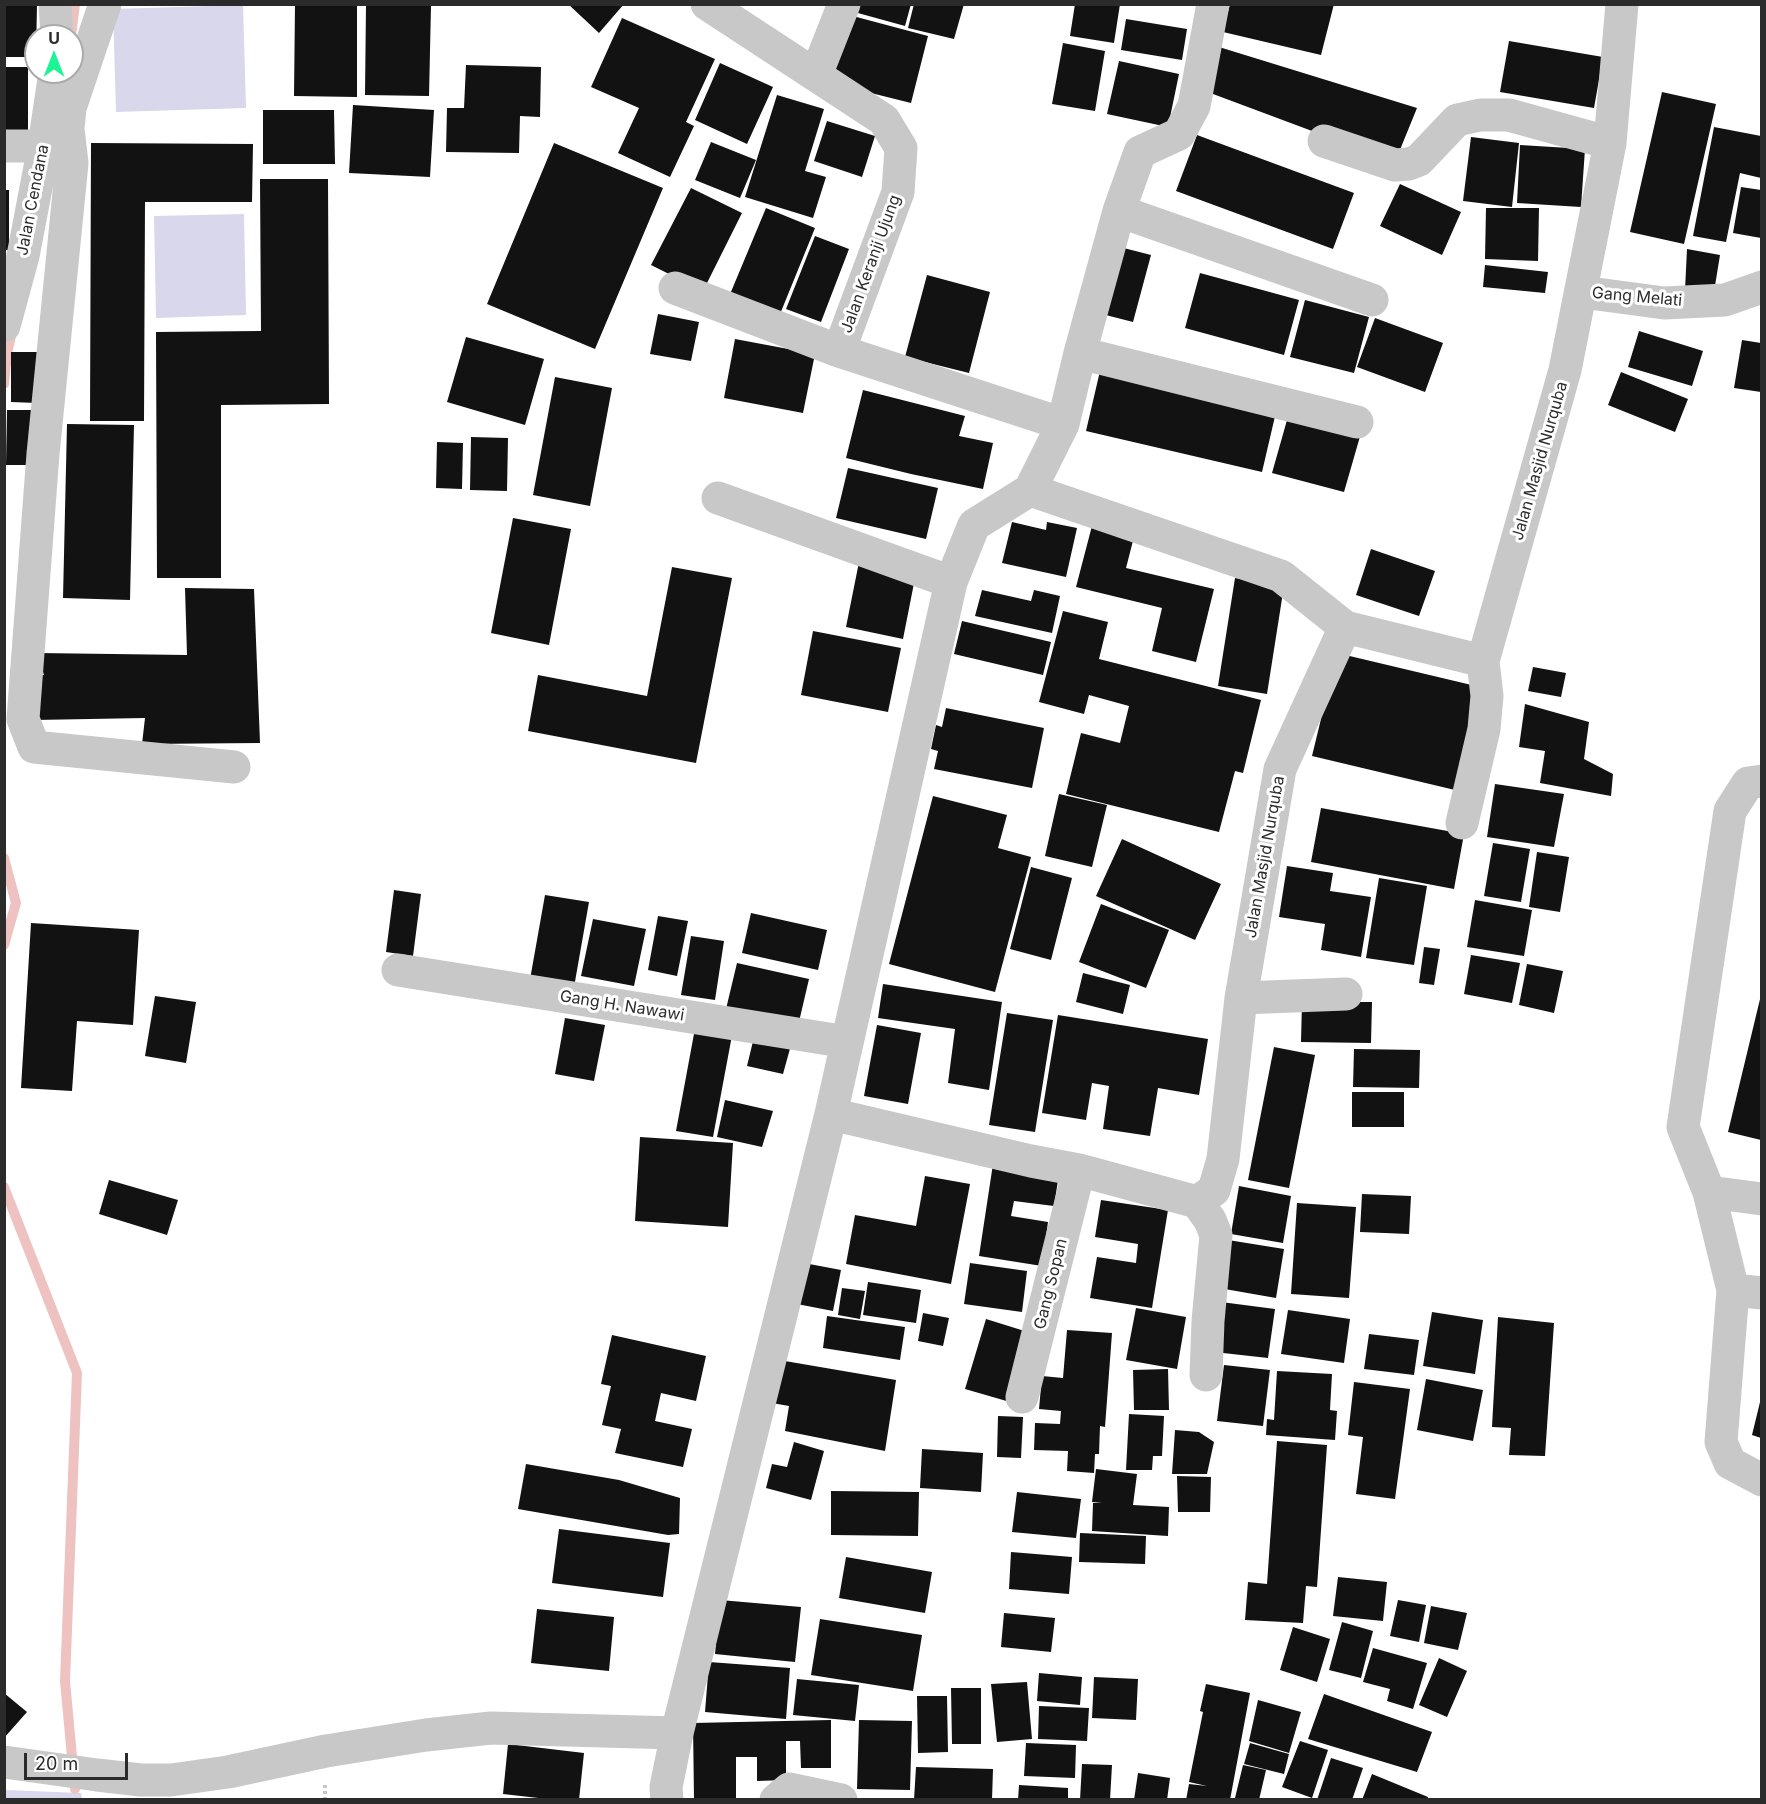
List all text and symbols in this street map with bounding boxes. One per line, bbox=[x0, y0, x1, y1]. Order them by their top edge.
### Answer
north arrow bbox=[24, 24, 84, 84]
text: U bbox=[48, 28, 60, 48]
street label: Jalan Cendana bbox=[13, 143, 53, 257]
street label: Jalan Keranji Ujung bbox=[837, 192, 905, 336]
street label: Gang Melati bbox=[1591, 283, 1683, 311]
street label: Jalan Masjid Nurquba bbox=[1508, 379, 1572, 543]
street label: Jalan Masjid Nurquba bbox=[1241, 774, 1289, 940]
street label: Gang H. Nawawi bbox=[558, 987, 686, 1025]
street label: Gang Sopan bbox=[1030, 1237, 1072, 1331]
scale bar bbox=[27, 1741, 130, 1779]
text: 20 m bbox=[35, 1753, 78, 1774]

